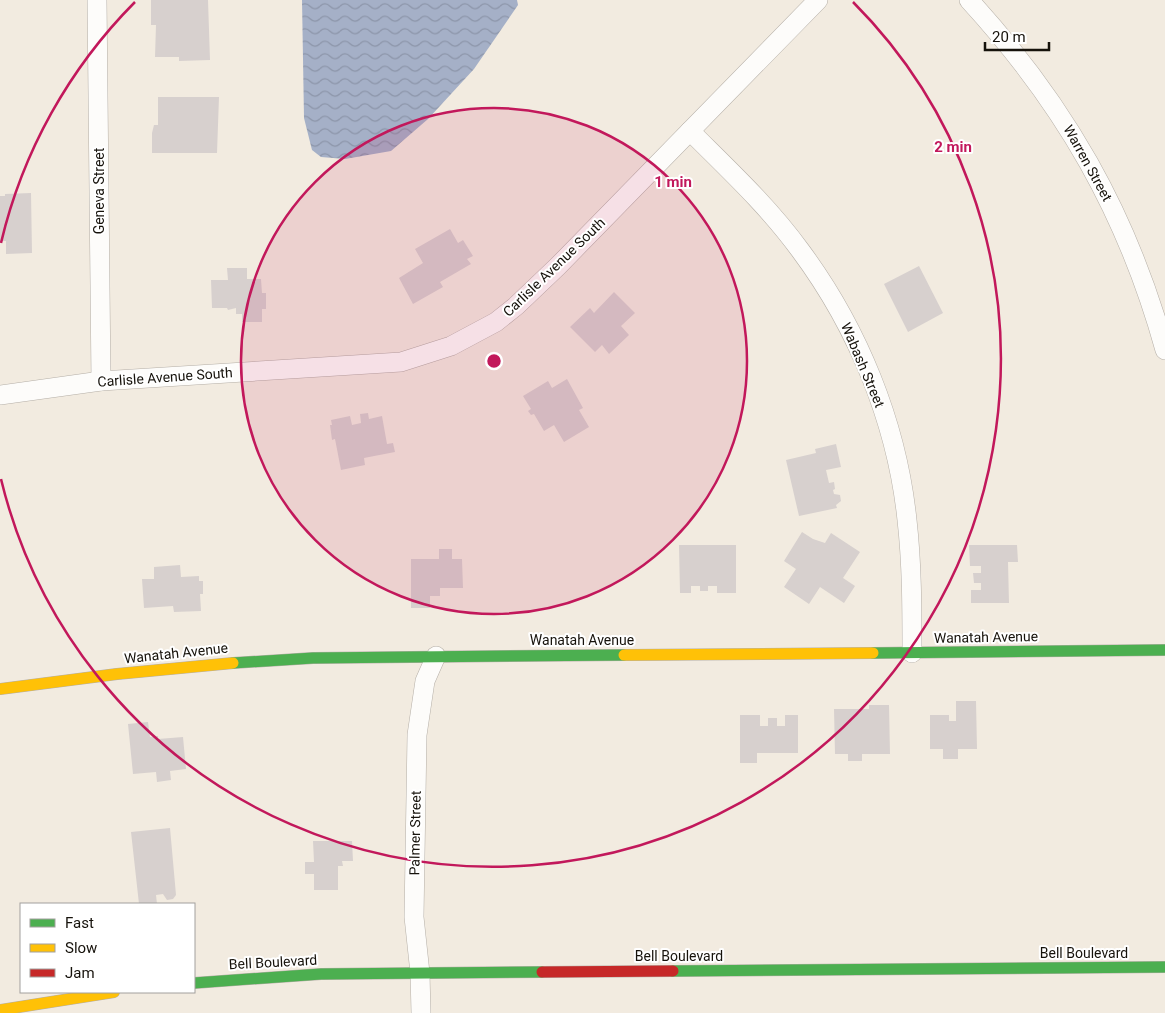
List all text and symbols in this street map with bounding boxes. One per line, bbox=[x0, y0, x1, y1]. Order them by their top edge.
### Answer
scale bar bbox=[985, 20, 1049, 52]
text: 20 m bbox=[992, 28, 1026, 46]
street label: Warren Street bbox=[1060, 122, 1116, 204]
text: 2 min bbox=[934, 138, 972, 156]
street label: Geneva Street bbox=[91, 147, 107, 234]
text: 1 min bbox=[654, 173, 692, 191]
street label: Carlisle Avenue South bbox=[500, 214, 608, 320]
street label: Wabash Street bbox=[838, 320, 888, 410]
centre of rings bbox=[485, 352, 503, 370]
street label: Carlisle Avenue South bbox=[97, 364, 233, 390]
street label: Wanatah Avenue bbox=[934, 628, 1038, 646]
street label: Wanatah Avenue bbox=[530, 632, 634, 648]
street label: Wanatah Avenue bbox=[123, 640, 229, 666]
street label: Palmer Street bbox=[406, 790, 424, 875]
legend bbox=[20, 903, 195, 993]
text: Fast bbox=[65, 914, 94, 932]
text: Slow bbox=[65, 939, 97, 957]
street label: Bell Boulevard bbox=[1040, 945, 1128, 961]
street label: Bell Boulevard bbox=[635, 948, 723, 964]
street label: Bell Boulevard bbox=[228, 952, 318, 972]
text: Jam bbox=[65, 964, 95, 982]

